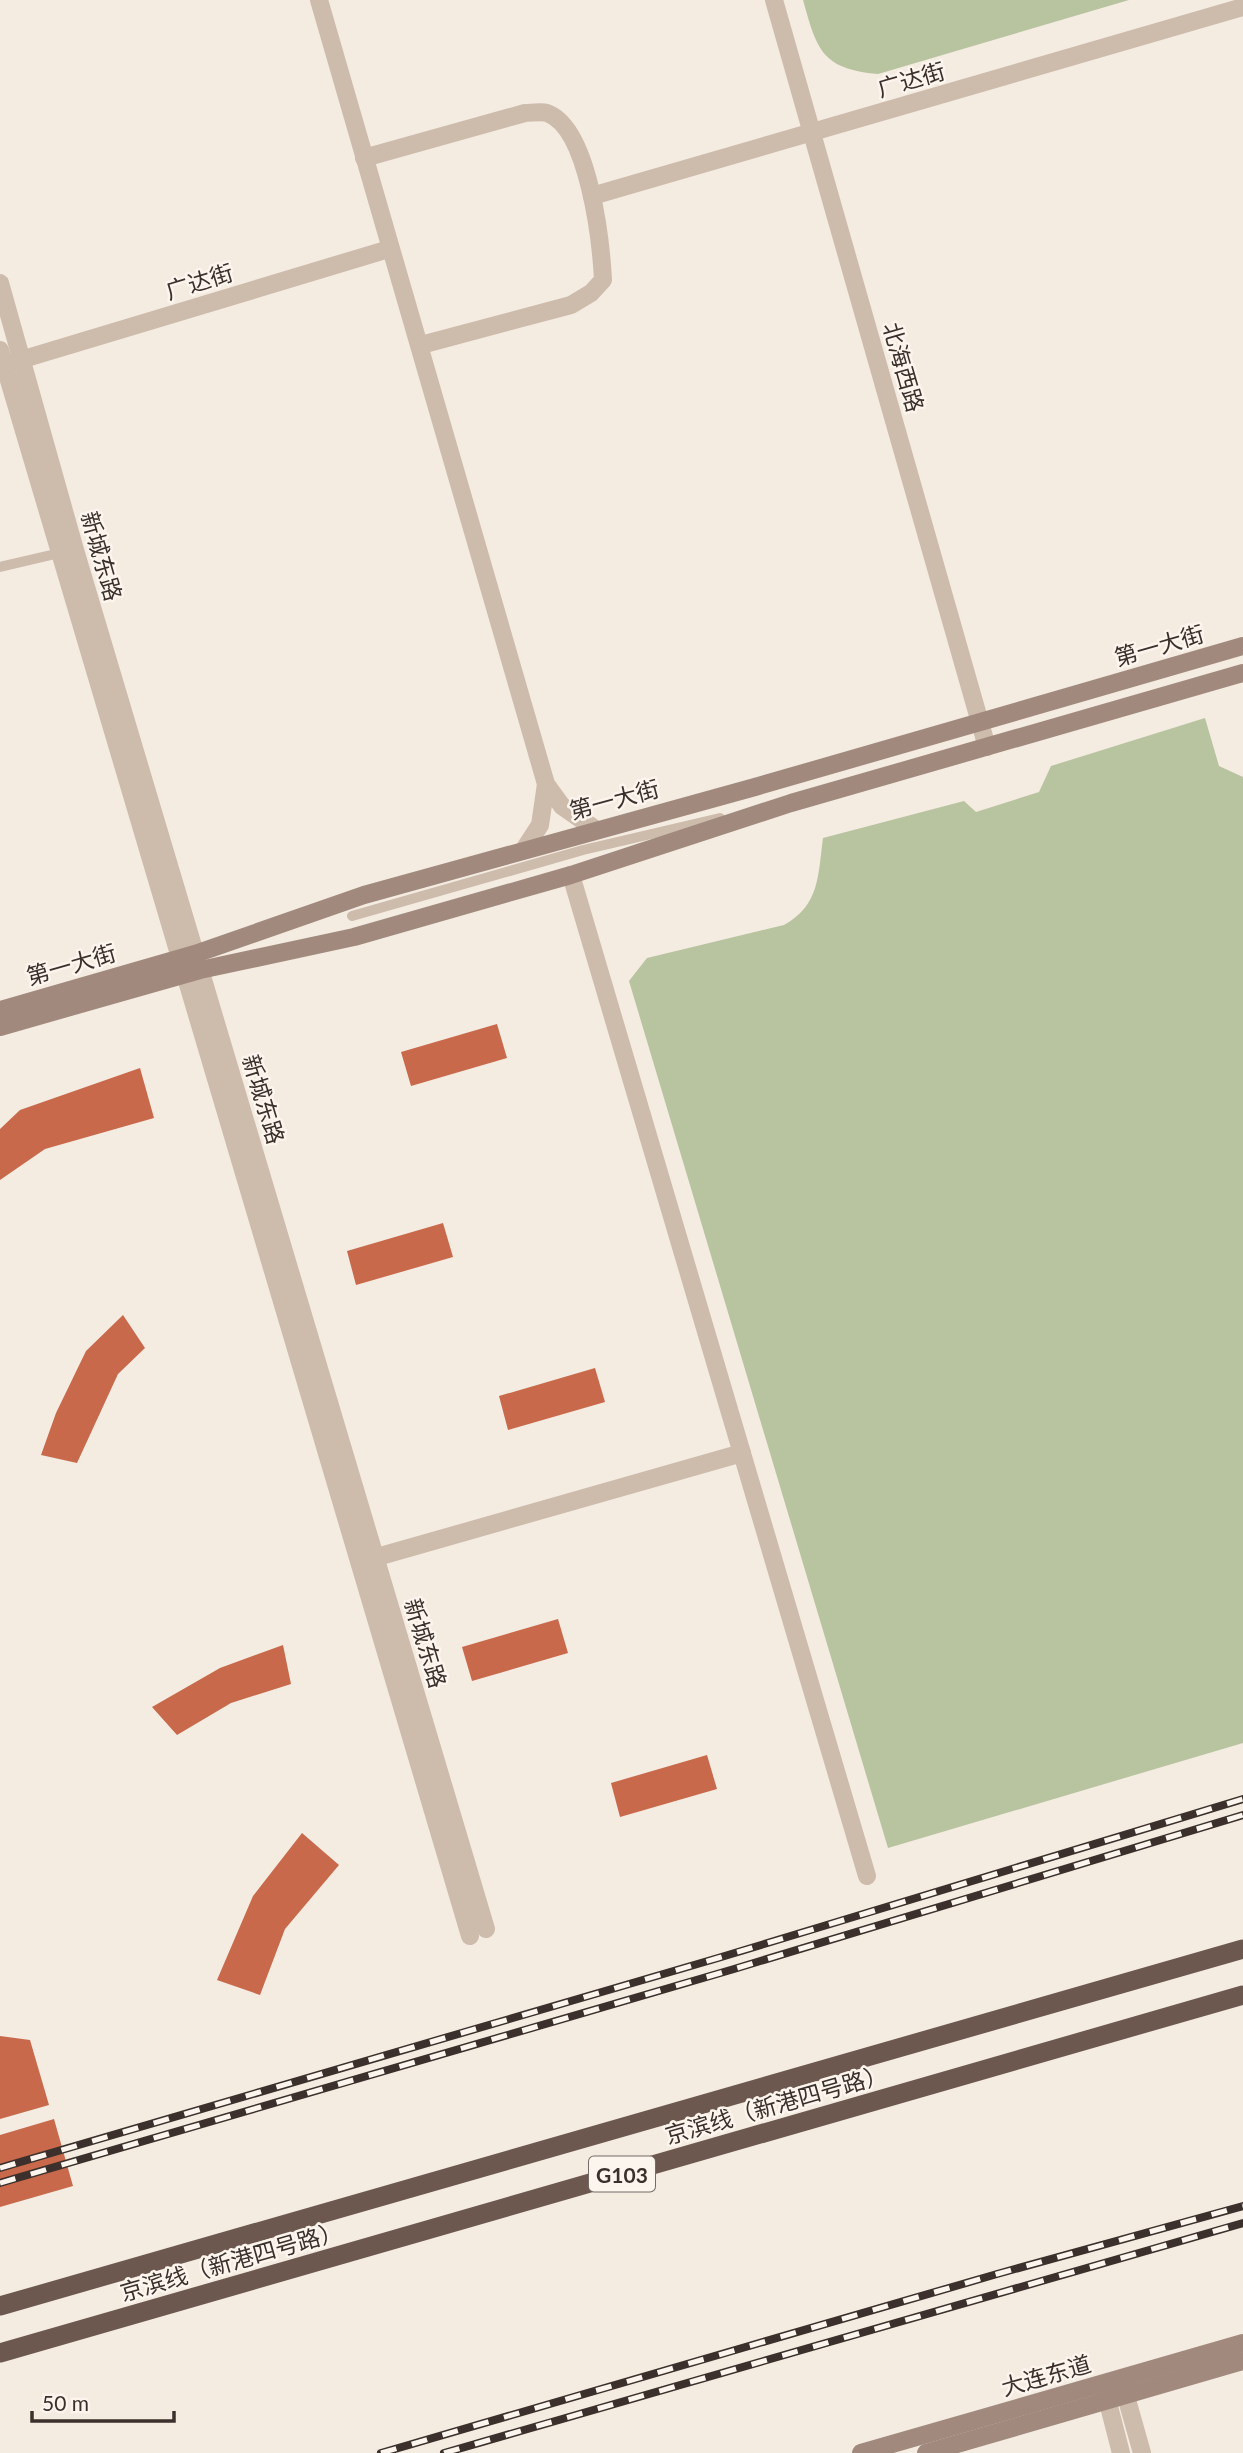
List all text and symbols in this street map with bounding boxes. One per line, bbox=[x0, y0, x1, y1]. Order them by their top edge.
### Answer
street label: 广达街 bbox=[874, 56, 948, 102]
street label: 广达街 bbox=[162, 258, 236, 304]
street label: 北海西路 bbox=[878, 319, 930, 415]
street label: 新城东路 bbox=[76, 508, 128, 604]
street label: 第一大街 bbox=[1111, 619, 1207, 671]
street label: 第一大街 bbox=[566, 774, 662, 824]
street label: 第一大街 bbox=[23, 938, 119, 990]
street label: 新城东路 bbox=[237, 1051, 291, 1147]
street label: 新城东路 bbox=[399, 1595, 453, 1691]
street label: 京滨线（新港四号路） bbox=[662, 2059, 890, 2149]
road number: G103 bbox=[589, 2156, 655, 2192]
street label: 京滨线（新港四号路） bbox=[117, 2216, 345, 2306]
street label: 大连东道 bbox=[998, 2349, 1094, 2401]
scale bar bbox=[32, 2380, 173, 2424]
text: 50 m bbox=[42, 2390, 89, 2415]

